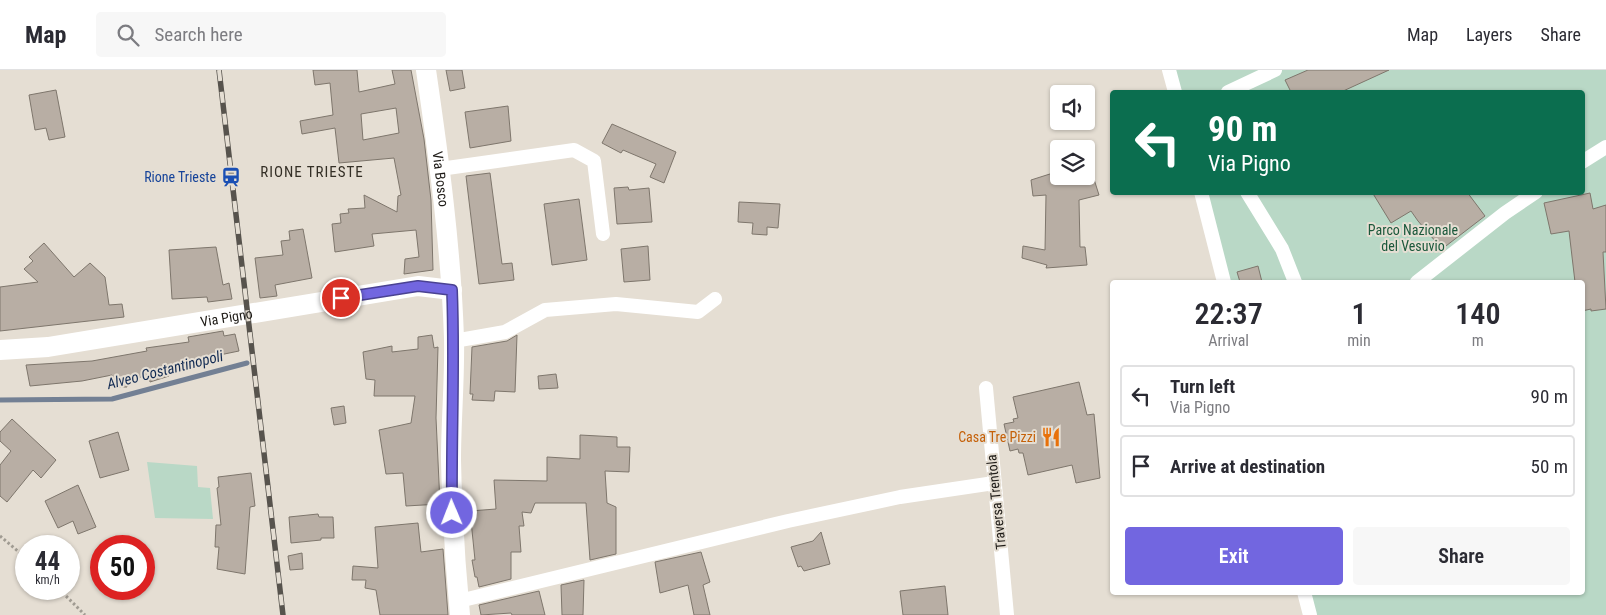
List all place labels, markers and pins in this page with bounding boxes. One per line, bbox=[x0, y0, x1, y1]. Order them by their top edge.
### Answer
station icon: Rione Trieste bbox=[220, 166, 242, 188]
place label: Rione Trieste bbox=[144, 169, 216, 185]
pin bbox=[320, 277, 362, 319]
restaurant icon: Casa Tre Pizzi bbox=[1040, 426, 1062, 448]
place label: Casa Tre Pizzi bbox=[958, 429, 1036, 445]

